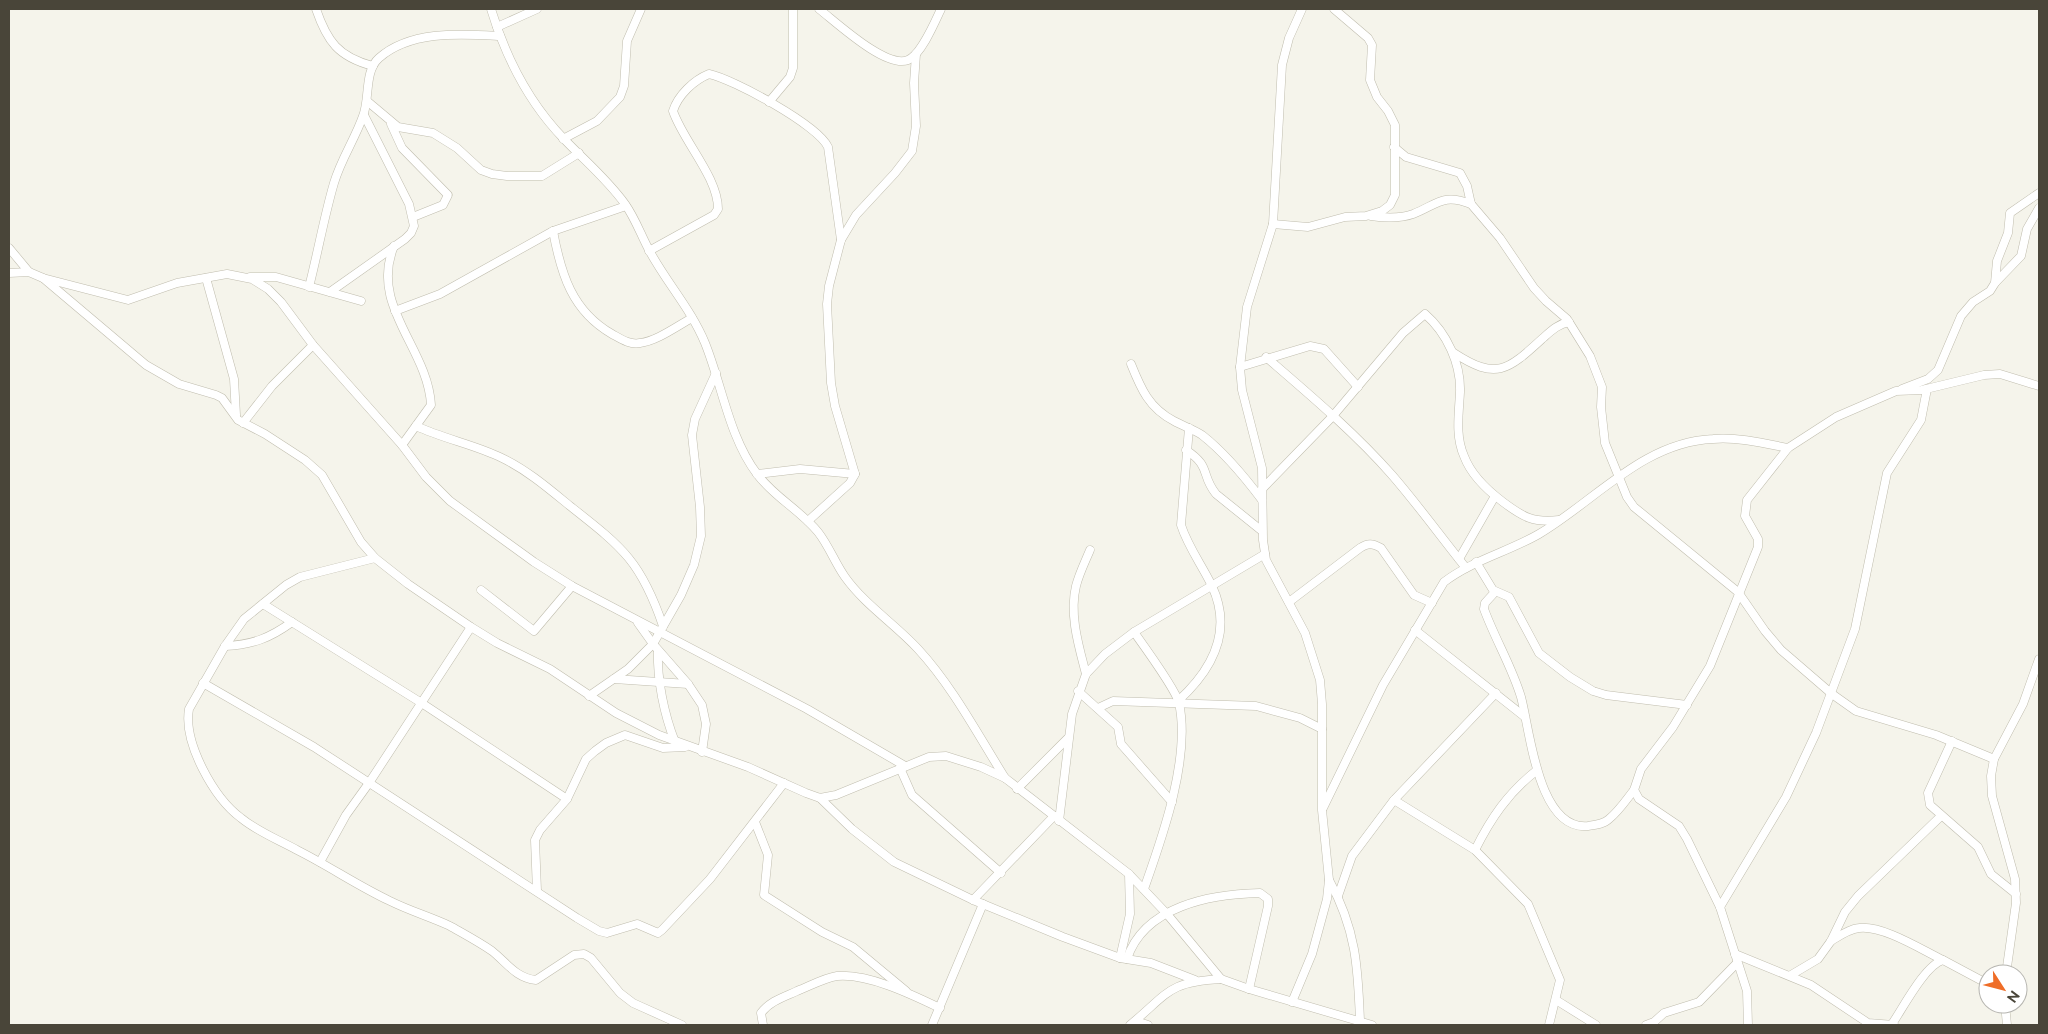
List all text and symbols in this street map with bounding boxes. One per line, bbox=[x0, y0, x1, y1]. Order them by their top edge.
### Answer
north arrow bbox=[1978, 964, 2028, 1014]
text: N bbox=[2004, 988, 2023, 1006]

